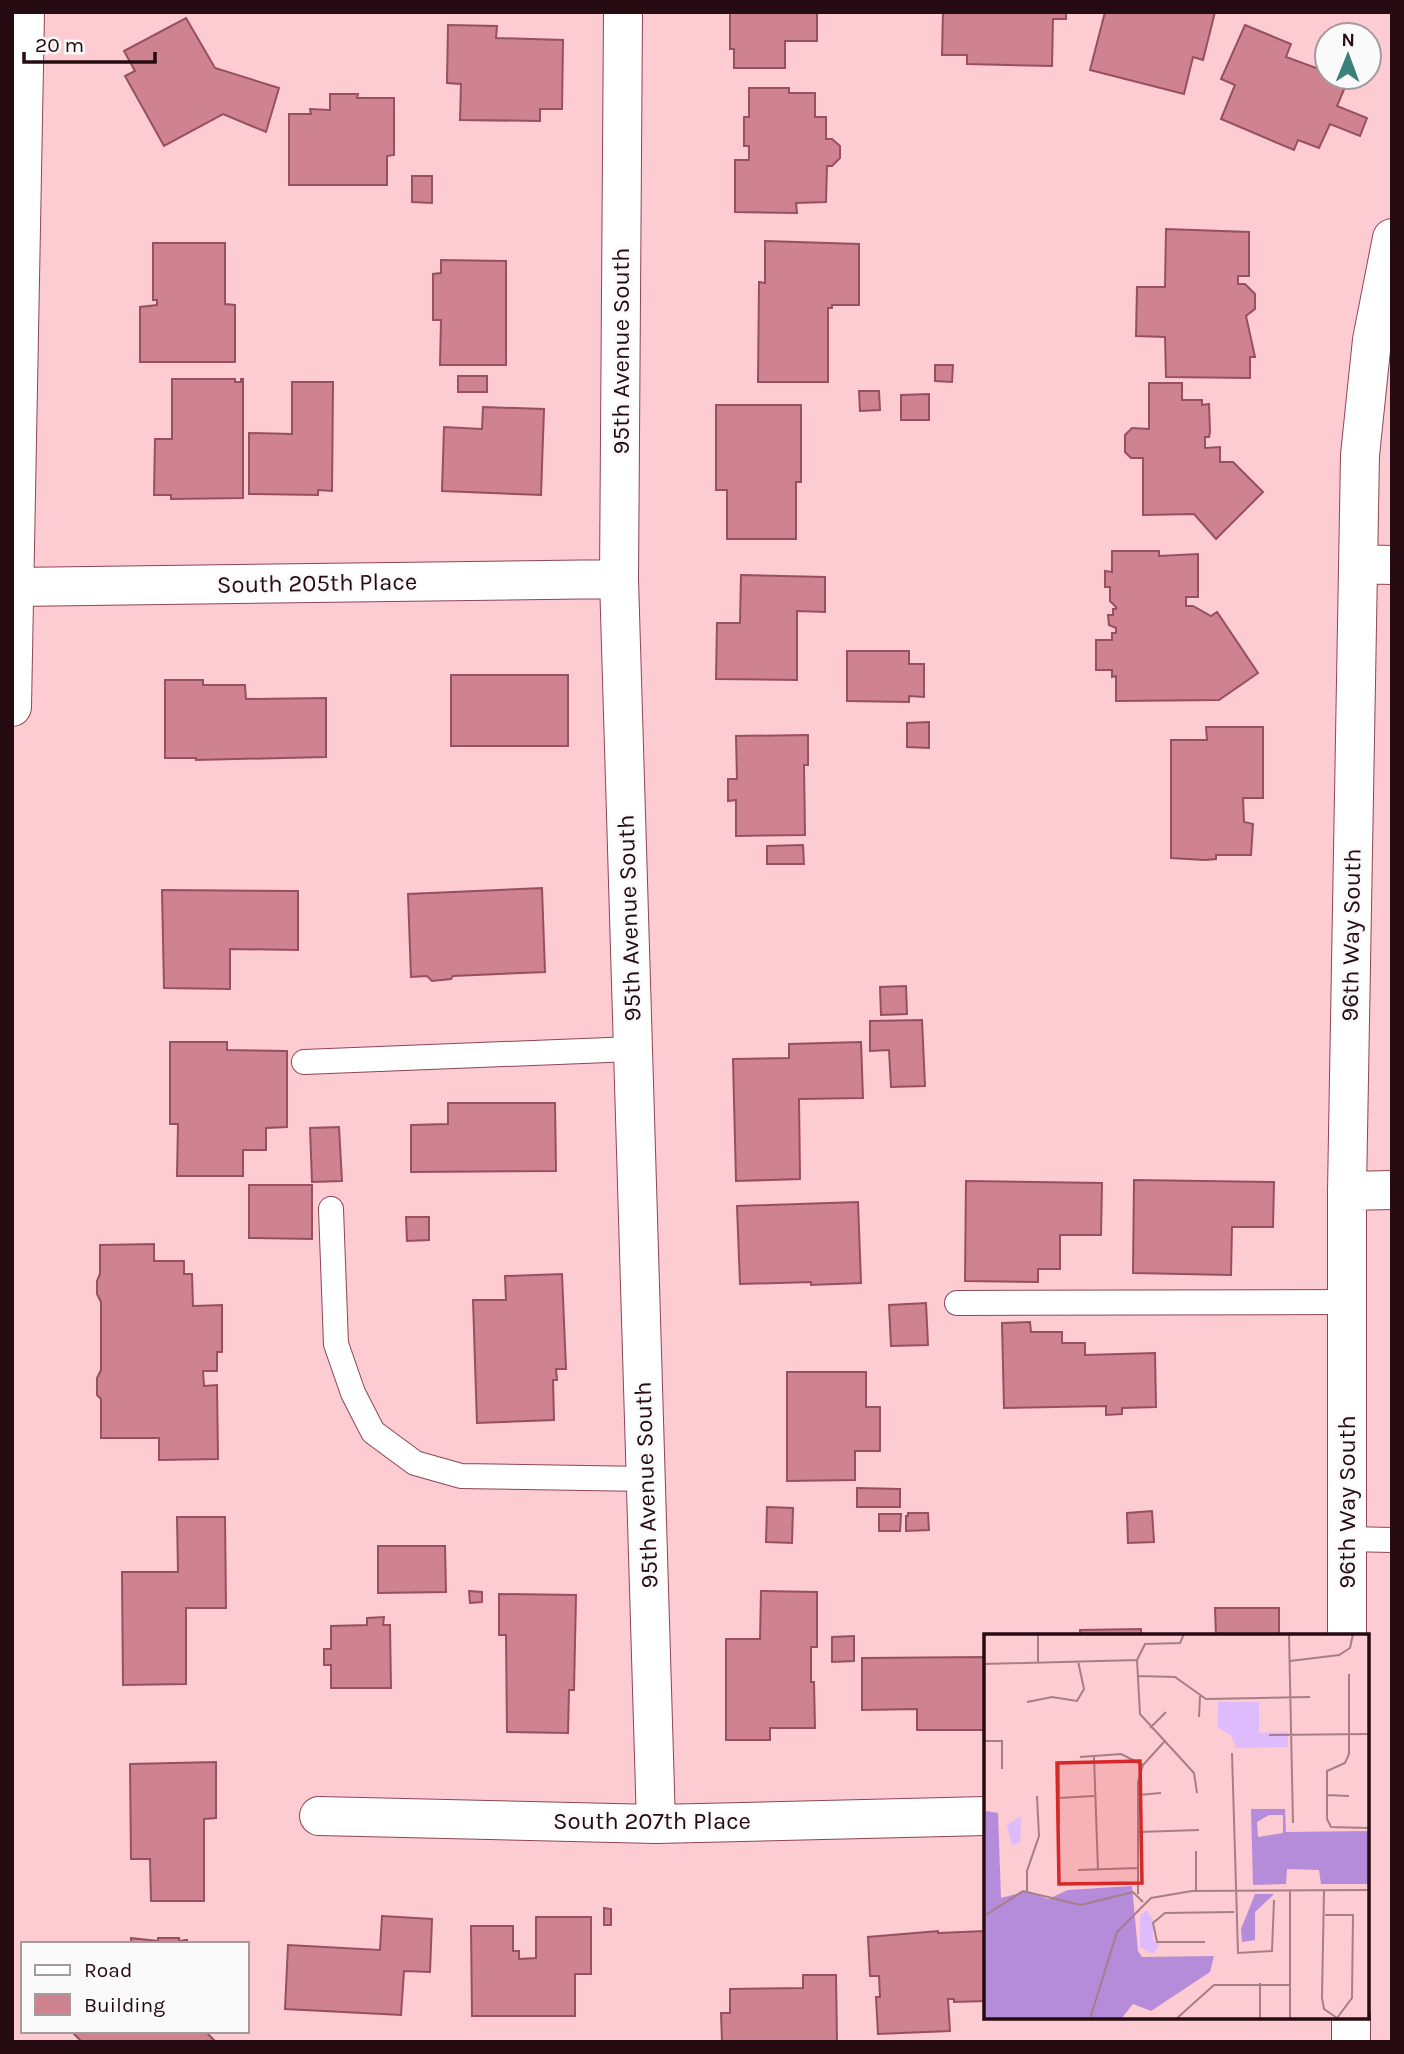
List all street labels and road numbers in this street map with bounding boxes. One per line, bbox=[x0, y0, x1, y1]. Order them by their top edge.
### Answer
street label: 95th Avenue South bbox=[607, 247, 635, 455]
street label: South 205th Place bbox=[217, 567, 417, 599]
street label: 95th Avenue South bbox=[611, 814, 647, 1022]
street label: 96th Way South bbox=[1335, 848, 1367, 1022]
street label: 95th Avenue South bbox=[628, 1381, 664, 1589]
street label: 96th Way South bbox=[1333, 1415, 1361, 1589]
street label: South 207th Place bbox=[553, 1807, 751, 1835]

